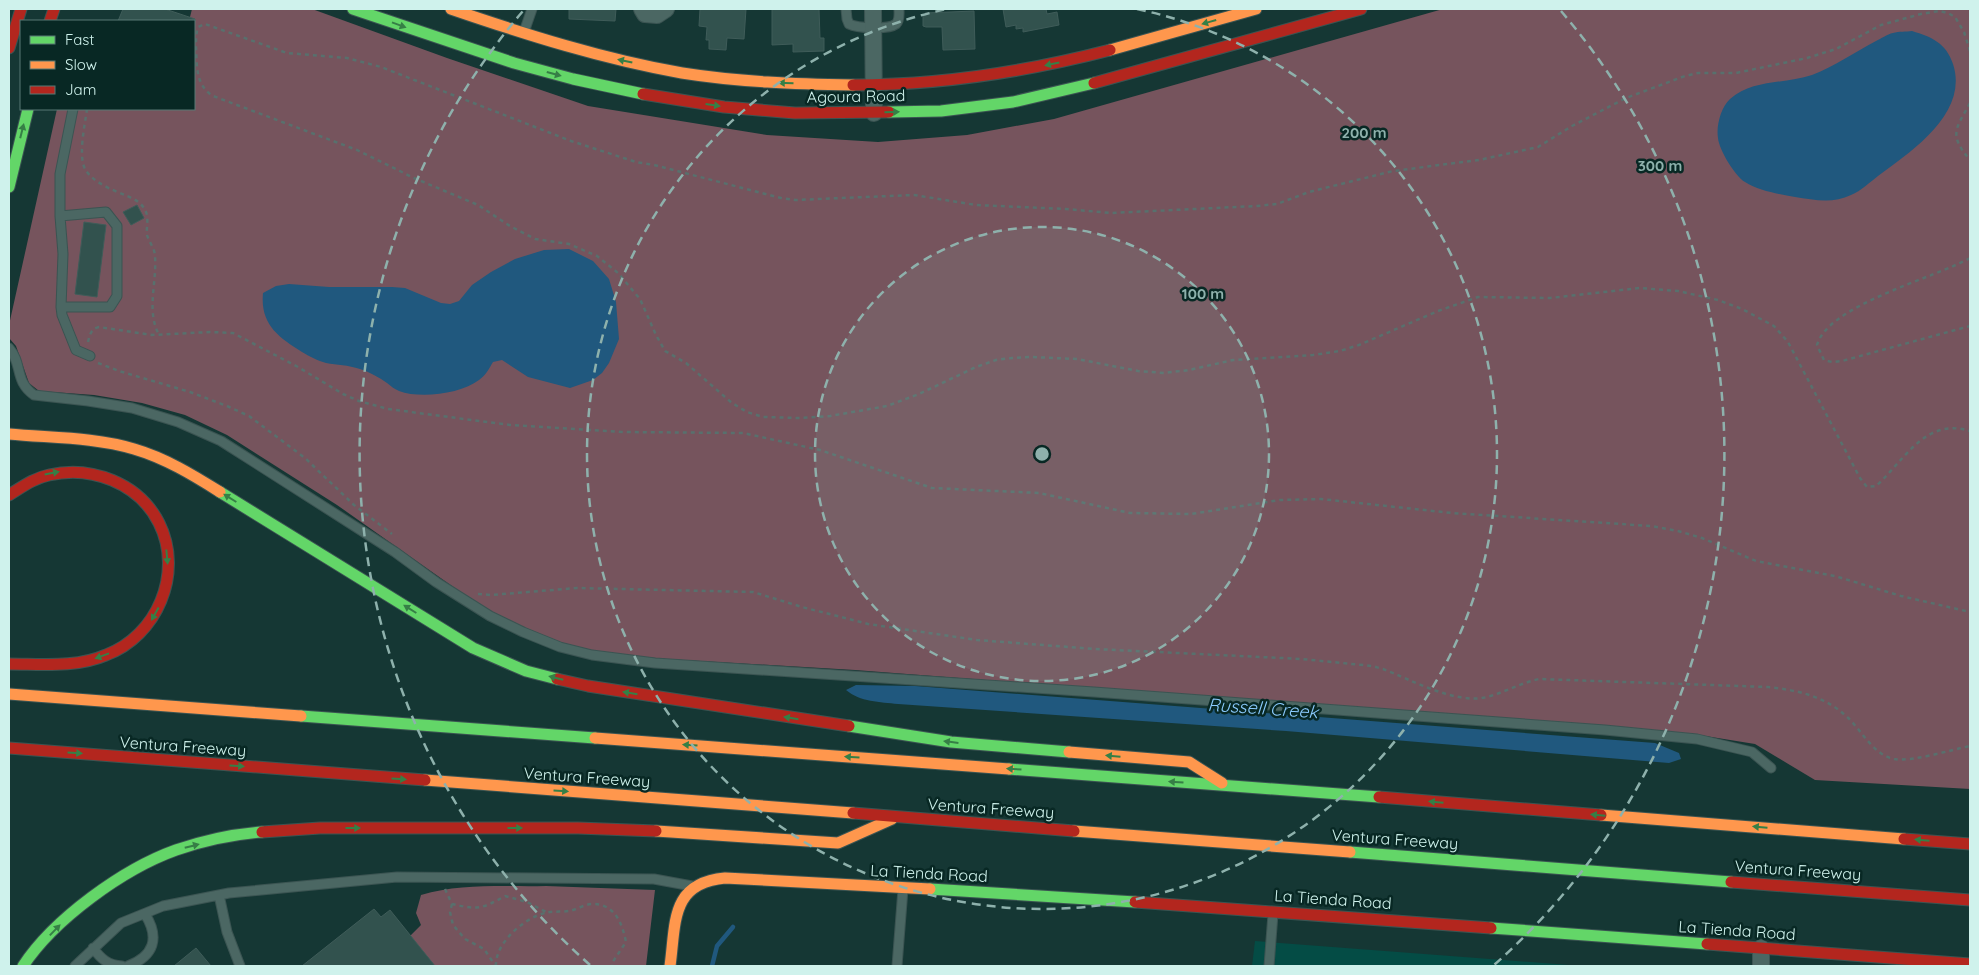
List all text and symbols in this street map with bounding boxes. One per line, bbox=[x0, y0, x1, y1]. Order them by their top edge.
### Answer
one-way arrow bbox=[1201, 18, 1216, 26]
legend bbox=[20, 20, 195, 110]
one-way arrow bbox=[391, 22, 406, 29]
text: Fast bbox=[65, 30, 94, 49]
text: Slow bbox=[65, 55, 97, 74]
one-way arrow bbox=[617, 57, 632, 65]
one-way arrow bbox=[1044, 60, 1059, 68]
one-way arrow bbox=[546, 70, 561, 78]
one-way arrow bbox=[777, 78, 793, 86]
text: Jam bbox=[65, 80, 96, 99]
street label: Agoura Road bbox=[807, 85, 905, 107]
one-way arrow bbox=[705, 102, 721, 110]
one-way arrow bbox=[885, 108, 901, 116]
one-way arrow bbox=[18, 123, 26, 138]
text: 200 m bbox=[1342, 123, 1387, 142]
text: 300 m bbox=[1638, 156, 1682, 175]
text: 100 m bbox=[1182, 284, 1224, 303]
centre of rings bbox=[1033, 445, 1051, 463]
one-way arrow bbox=[44, 469, 59, 477]
one-way arrow bbox=[223, 493, 236, 502]
one-way arrow bbox=[163, 550, 171, 566]
one-way arrow bbox=[404, 605, 417, 614]
one-way arrow bbox=[151, 607, 160, 620]
one-way arrow bbox=[94, 652, 109, 660]
one-way arrow bbox=[549, 674, 564, 682]
one-way arrow bbox=[622, 689, 638, 697]
water label: Russell Creek bbox=[1207, 693, 1320, 723]
one-way arrow bbox=[782, 713, 798, 721]
street label: Ventura Freeway bbox=[119, 732, 247, 760]
one-way arrow bbox=[943, 738, 959, 746]
one-way arrow bbox=[682, 741, 698, 749]
one-way arrow bbox=[67, 750, 83, 758]
one-way arrow bbox=[1105, 752, 1121, 760]
one-way arrow bbox=[844, 753, 860, 761]
one-way arrow bbox=[229, 762, 245, 770]
street label: Ventura Freeway bbox=[523, 763, 651, 791]
one-way arrow bbox=[1006, 765, 1022, 773]
one-way arrow bbox=[391, 775, 407, 783]
one-way arrow bbox=[1168, 777, 1184, 785]
one-way arrow bbox=[553, 788, 569, 796]
street label: Ventura Freeway bbox=[927, 794, 1055, 822]
one-way arrow bbox=[1427, 798, 1443, 806]
one-way arrow bbox=[1589, 810, 1605, 818]
one-way arrow bbox=[1751, 823, 1767, 831]
one-way arrow bbox=[345, 824, 361, 832]
one-way arrow bbox=[508, 824, 524, 832]
street label: Ventura Freeway bbox=[1331, 825, 1459, 853]
one-way arrow bbox=[1913, 836, 1929, 844]
one-way arrow bbox=[184, 842, 200, 850]
street label: Ventura Freeway bbox=[1734, 856, 1862, 884]
street label: La Tienda Road bbox=[870, 860, 988, 886]
street label: La Tienda Road bbox=[1274, 885, 1392, 913]
street label: La Tienda Road bbox=[1678, 916, 1796, 944]
one-way arrow bbox=[49, 924, 61, 936]

